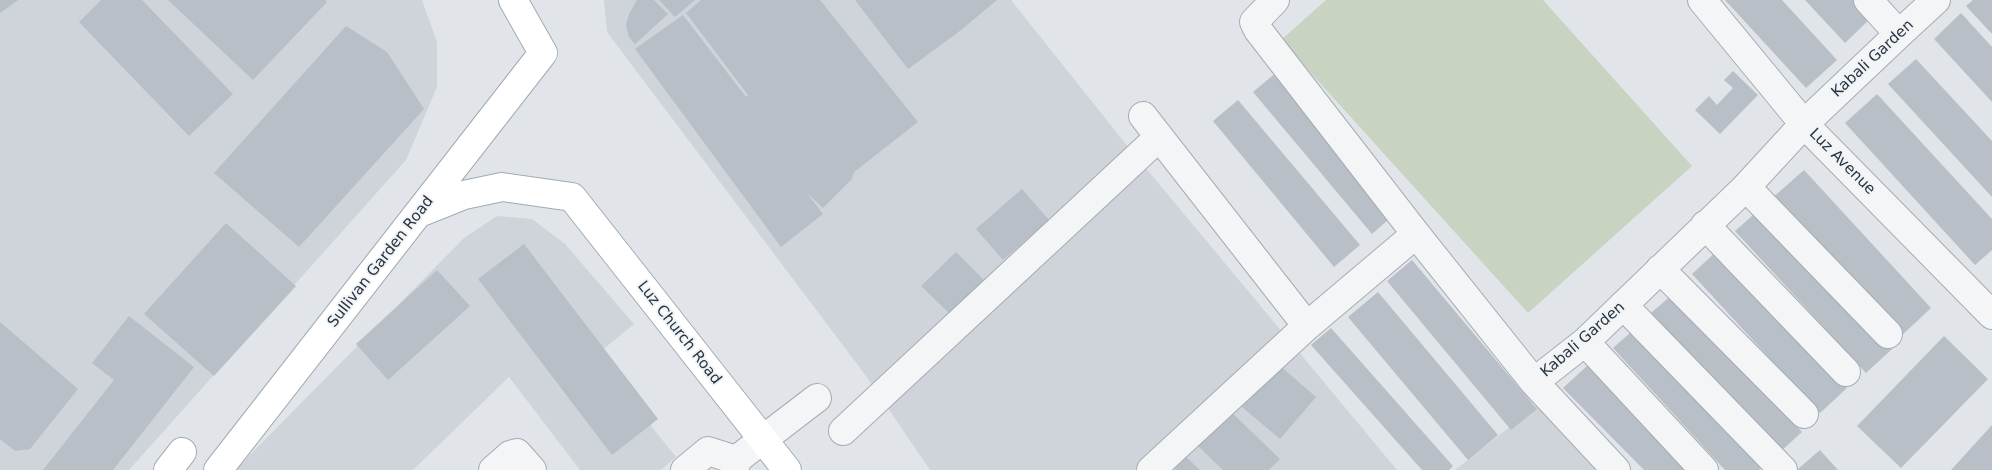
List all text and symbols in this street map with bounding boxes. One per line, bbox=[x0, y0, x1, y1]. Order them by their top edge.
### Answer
street label: Kabali Garden bbox=[1828, 16, 1918, 102]
street label: Luz Avenue bbox=[1805, 125, 1879, 199]
street label: Sullivan Garden Road bbox=[324, 193, 438, 331]
street label: Luz Church Road bbox=[633, 278, 725, 388]
street label: Kabali Garden bbox=[1537, 299, 1629, 381]

